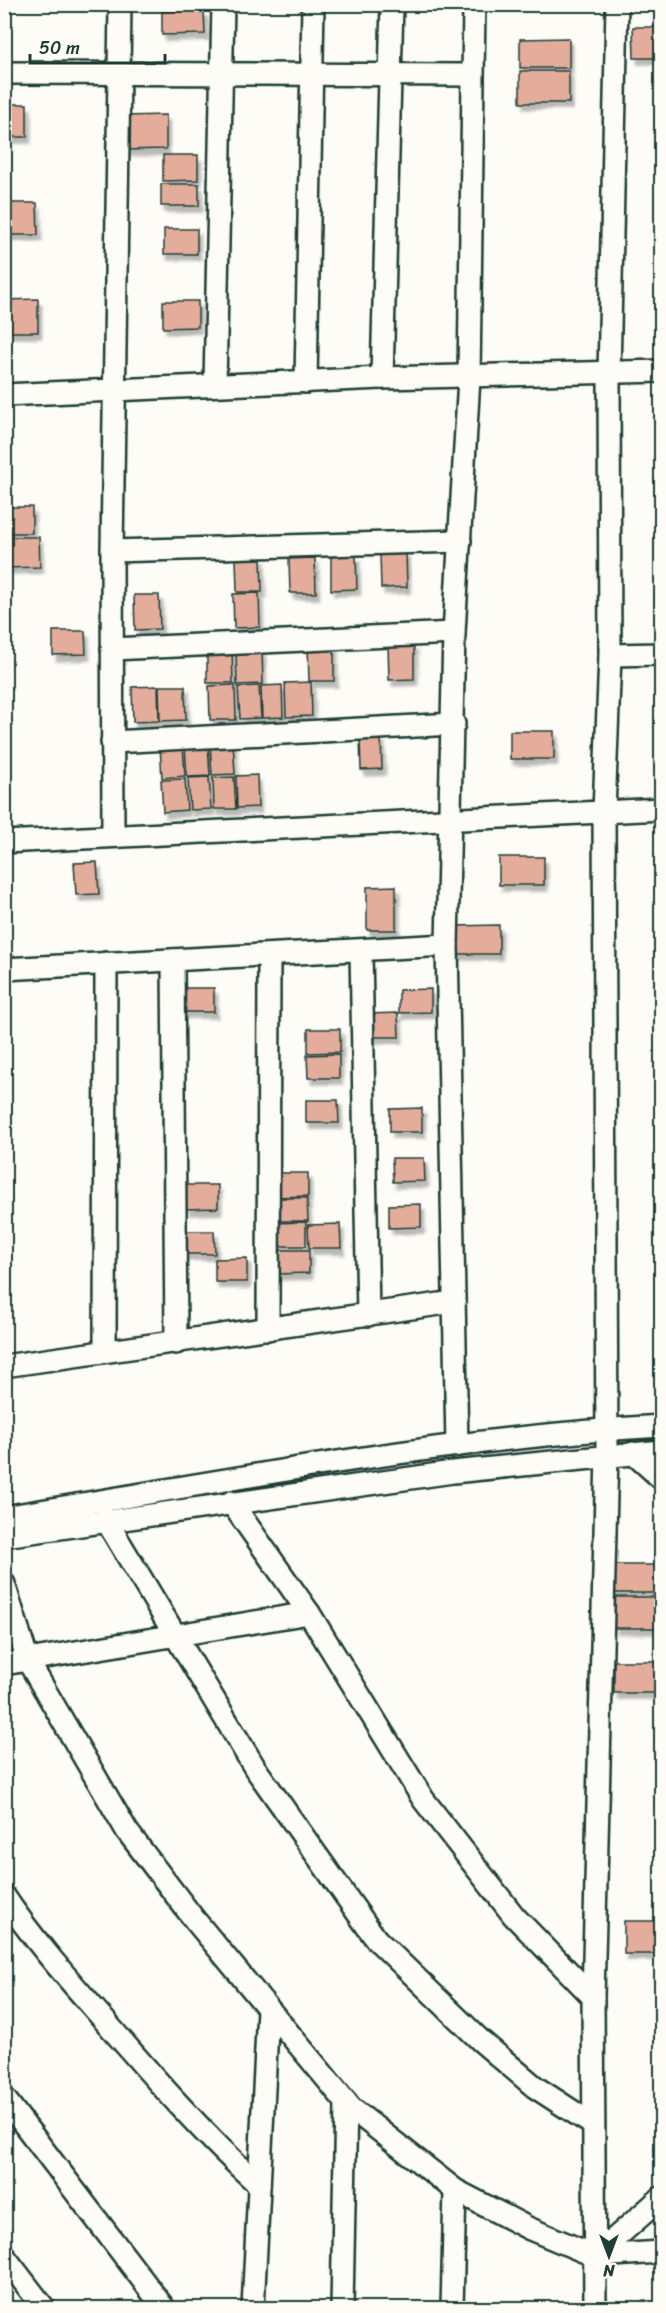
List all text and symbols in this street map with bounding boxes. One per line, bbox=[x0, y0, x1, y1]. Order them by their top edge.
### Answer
scale bar bbox=[30, 27, 165, 65]
text: 50 m bbox=[39, 32, 80, 64]
north arrow bbox=[579, 2226, 639, 2286]
text: N bbox=[603, 2256, 616, 2285]

